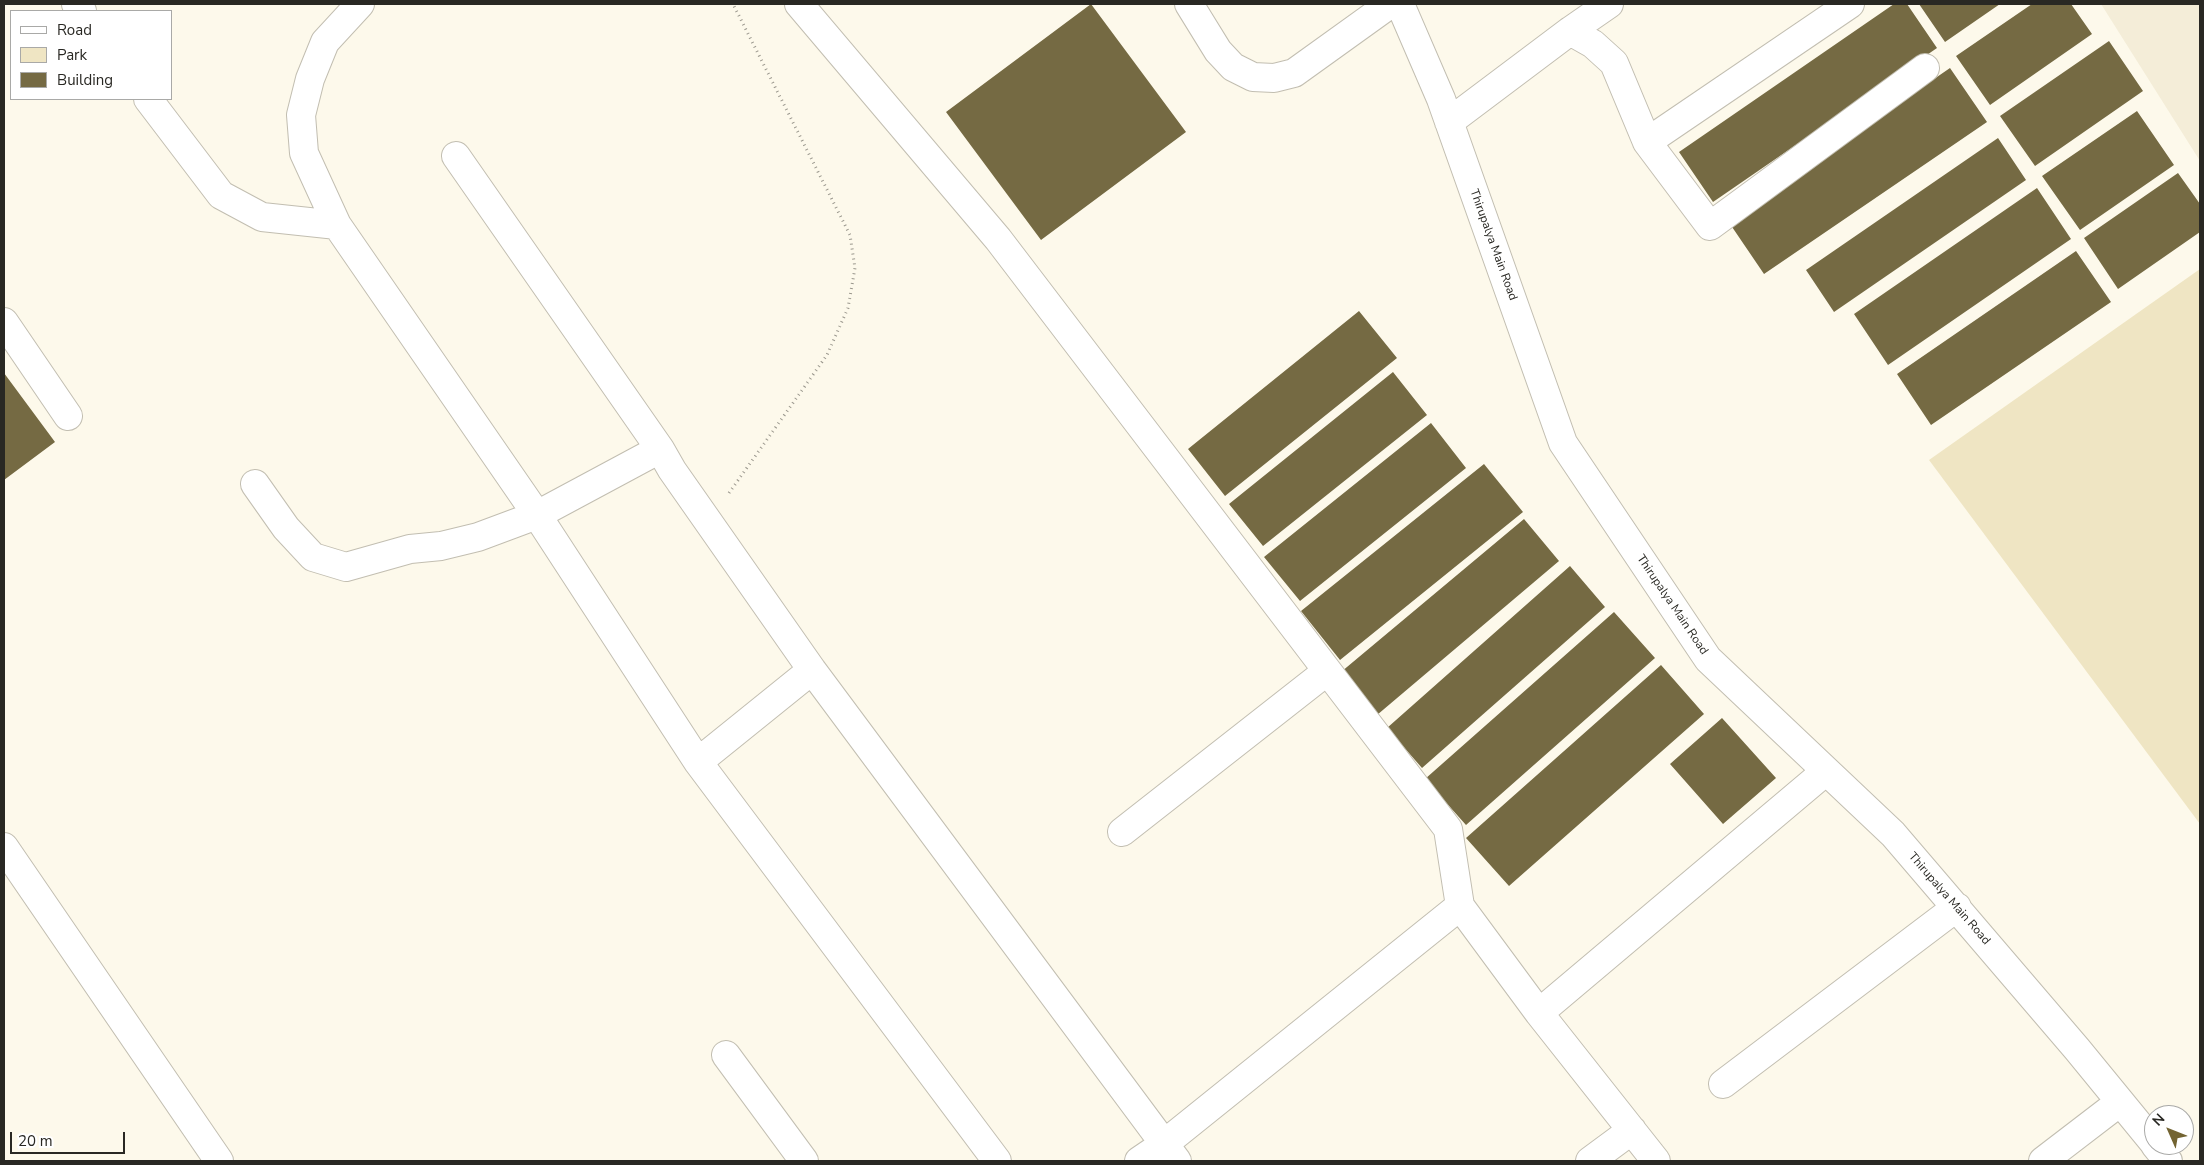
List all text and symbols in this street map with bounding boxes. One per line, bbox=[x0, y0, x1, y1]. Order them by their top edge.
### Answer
legend bbox=[10, 10, 172, 100]
text: Road bbox=[57, 20, 92, 40]
text: Park bbox=[57, 45, 87, 65]
text: Building bbox=[57, 70, 113, 90]
street label: Thirupalya Main Road bbox=[1466, 187, 1520, 303]
street label: Thirupalya Main Road bbox=[1633, 552, 1711, 658]
street label: Thirupalya Main Road bbox=[1905, 850, 1993, 948]
north arrow bbox=[2144, 1105, 2194, 1155]
text: N bbox=[2148, 1110, 2169, 1130]
scale bar bbox=[12, 1122, 128, 1154]
text: 20 m bbox=[18, 1131, 53, 1151]

